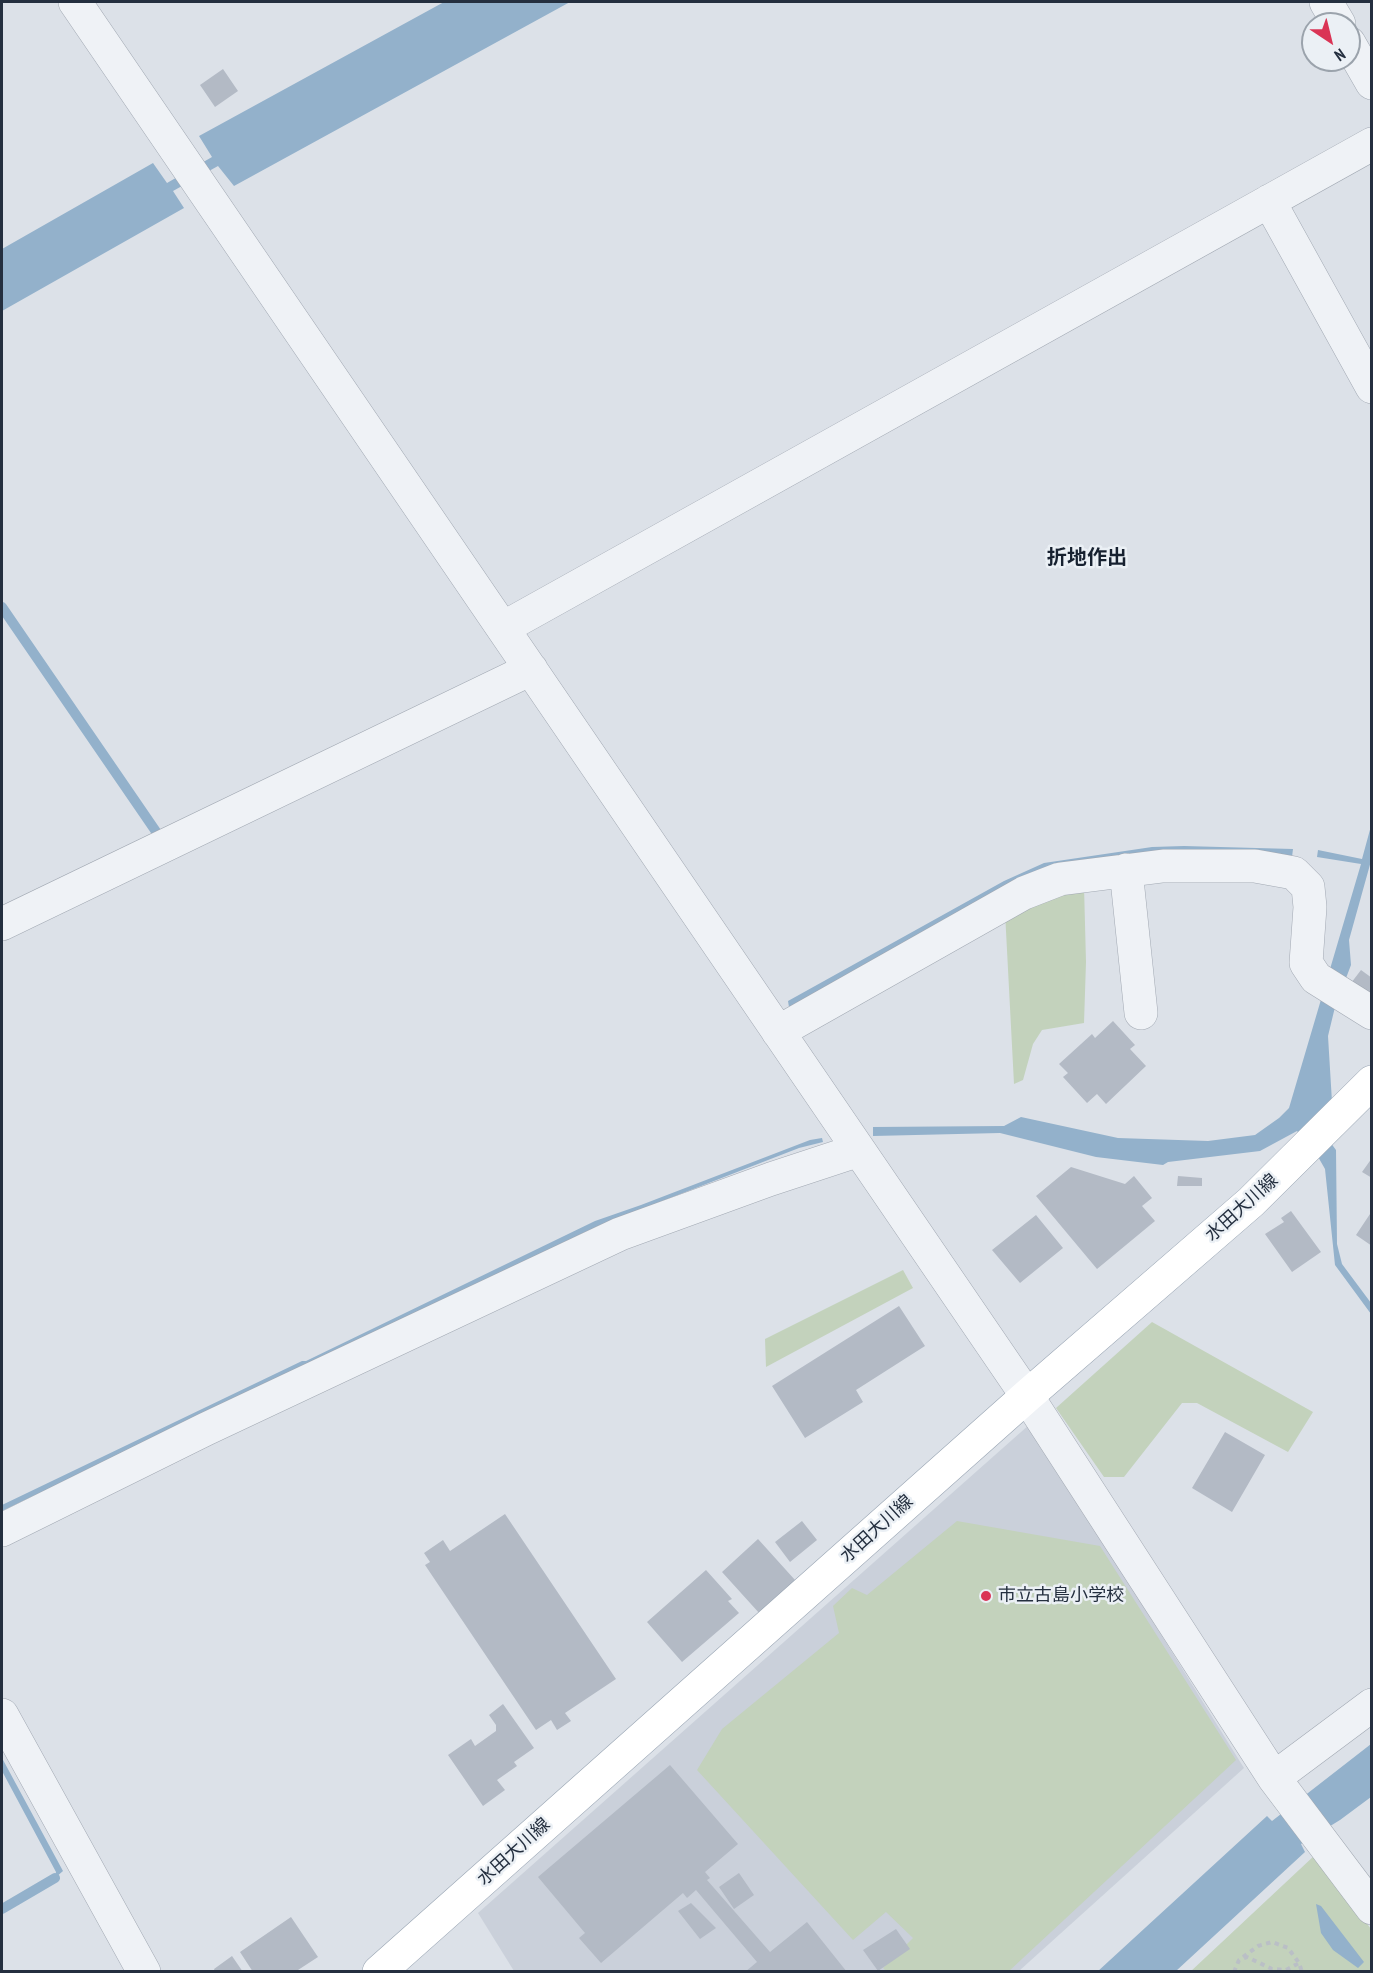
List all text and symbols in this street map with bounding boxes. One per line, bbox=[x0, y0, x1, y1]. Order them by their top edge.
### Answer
north arrow bbox=[1301, 12, 1361, 72]
text: N bbox=[1331, 44, 1349, 66]
district label: 折地作出 bbox=[1047, 546, 1127, 570]
street label: 水田大川線 bbox=[1201, 1170, 1283, 1246]
street label: 水田大川線 bbox=[836, 1491, 918, 1567]
place label: 市立古島小学校 bbox=[998, 1585, 1124, 1607]
marker: 市立古島小学校 bbox=[979, 1589, 993, 1603]
street label: 水田大川線 bbox=[473, 1814, 555, 1890]

